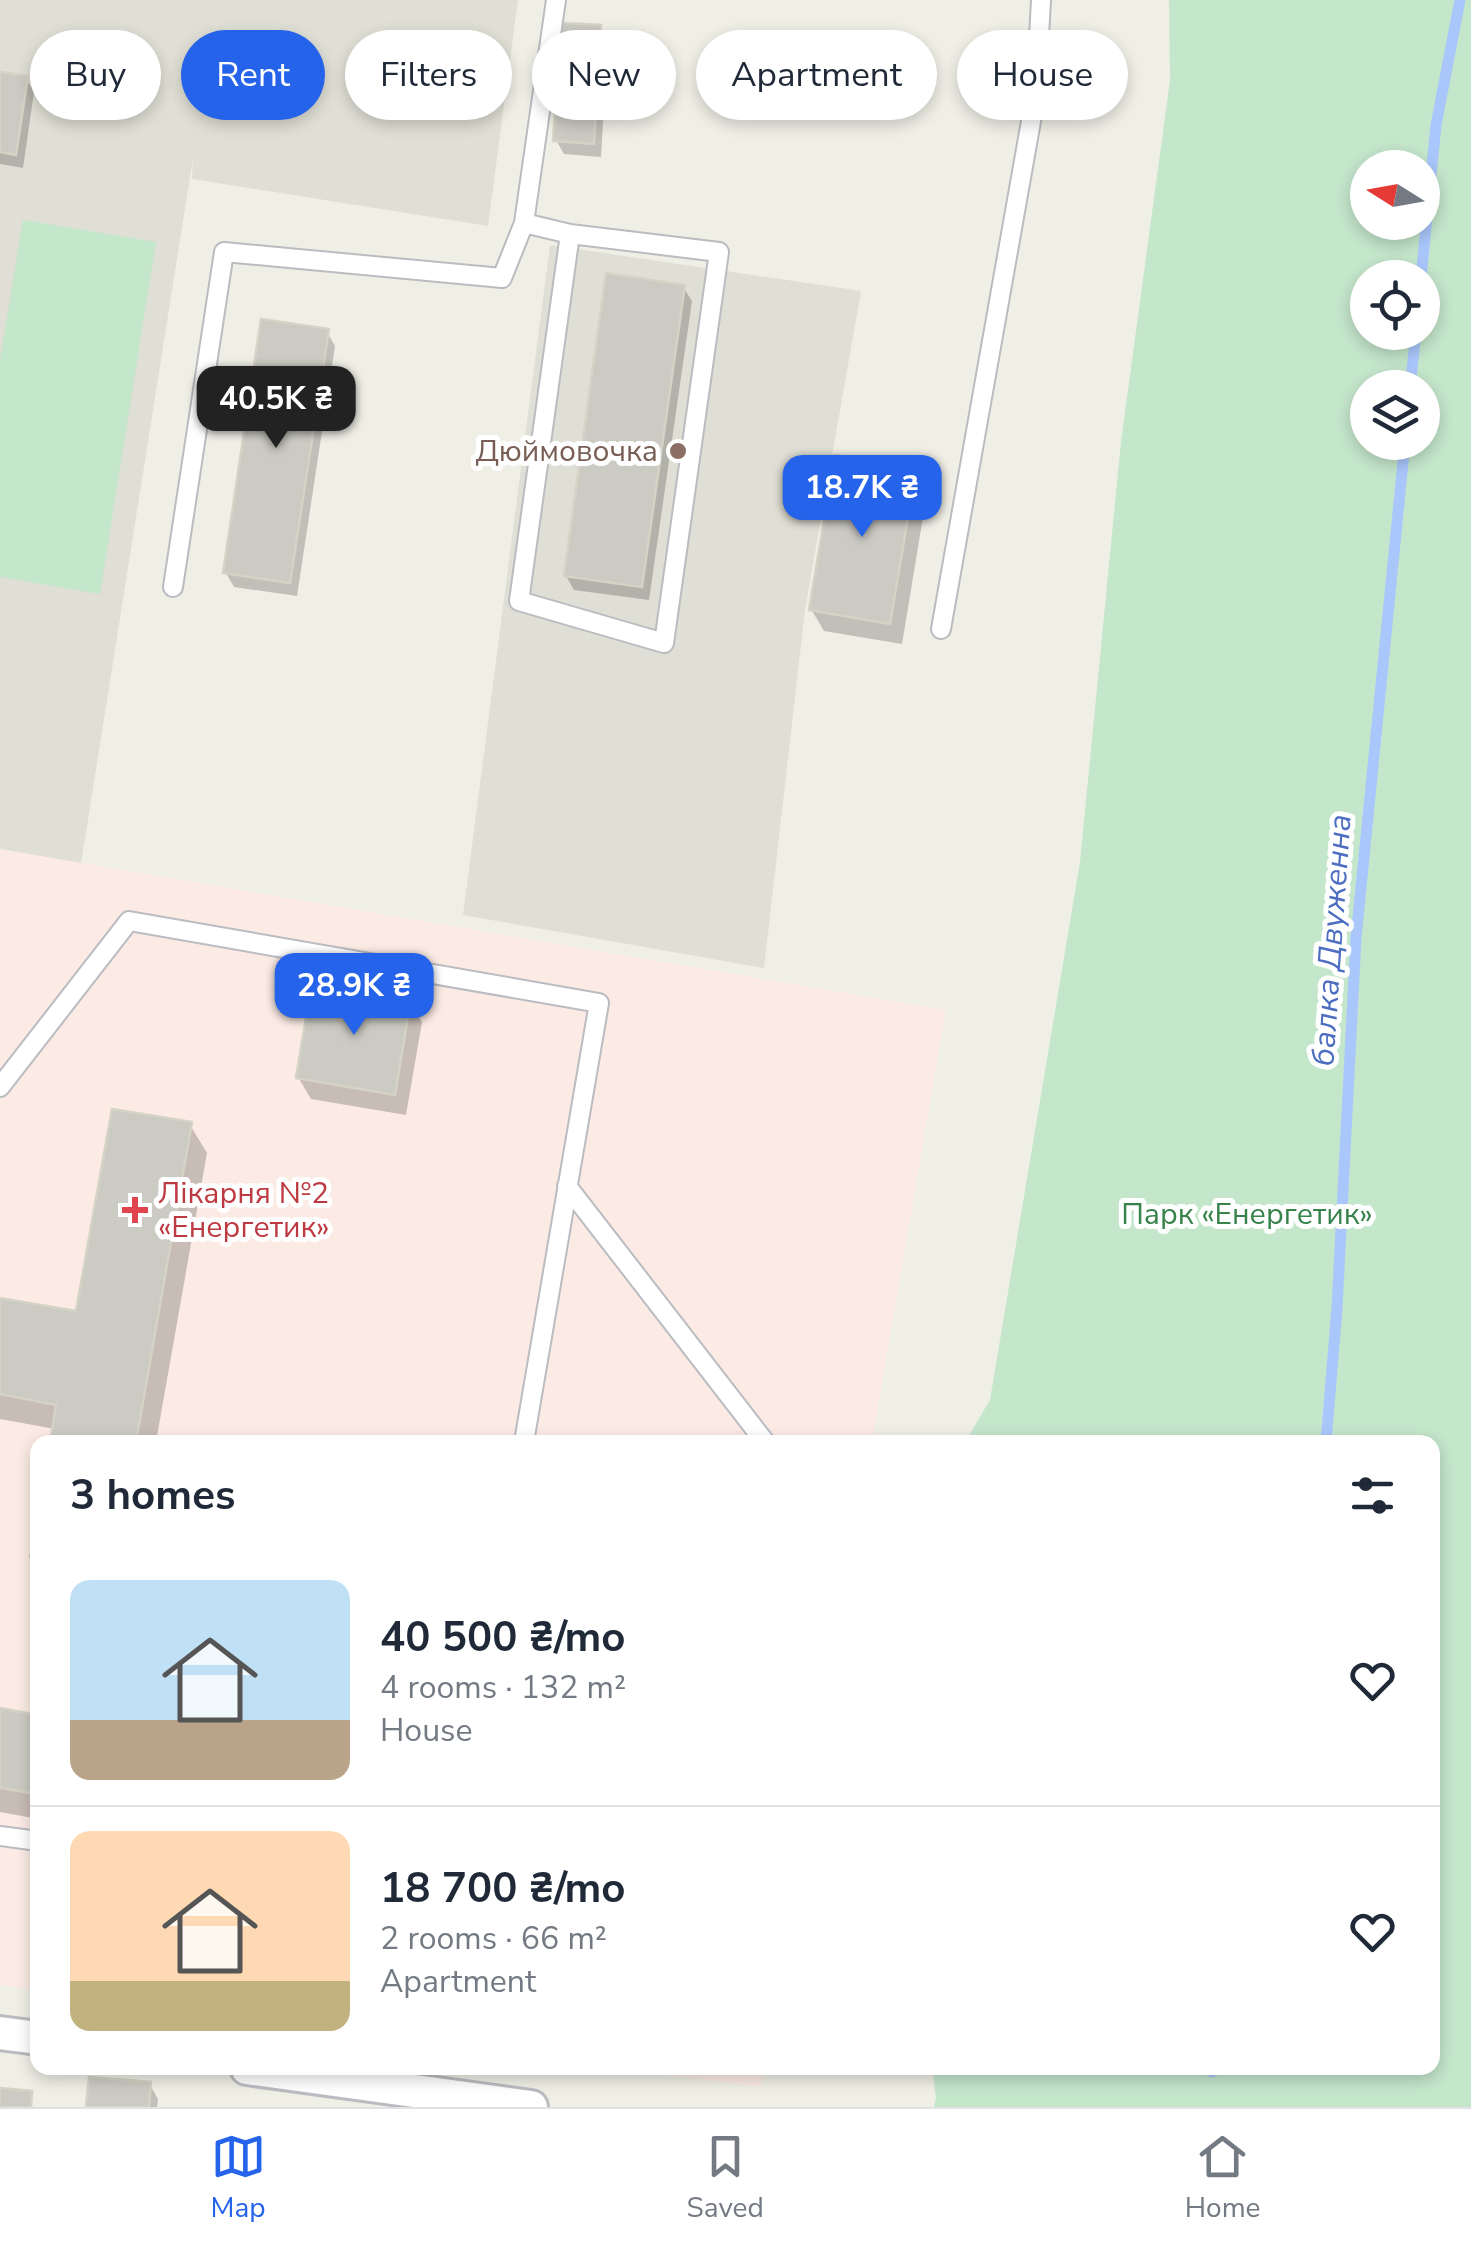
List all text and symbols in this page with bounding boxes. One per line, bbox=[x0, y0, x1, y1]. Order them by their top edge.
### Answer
chip: Buy bbox=[30, 30, 161, 120]
chip: Rent bbox=[181, 30, 325, 120]
chip: Filters bbox=[345, 30, 512, 120]
chip: New bbox=[532, 30, 676, 120]
chip: Apartment bbox=[696, 30, 937, 120]
chip: House bbox=[957, 30, 1128, 120]
north arrow bbox=[1350, 150, 1440, 240]
map controls bbox=[1350, 150, 1440, 460]
button: locate bbox=[1350, 260, 1440, 350]
pin: 40.5K ₴ bbox=[184, 366, 368, 451]
button: layers bbox=[1350, 370, 1440, 460]
text: 40.5K ₴ bbox=[219, 377, 333, 420]
place label: Дюймовочка bbox=[475, 431, 658, 472]
marker: Дюймовочка bbox=[667, 440, 689, 462]
pin: 18.7K ₴ bbox=[770, 455, 954, 540]
text: 18.7K ₴ bbox=[805, 466, 919, 509]
water label: балка Двуженна bbox=[1301, 813, 1362, 1067]
pin: 28.9K ₴ bbox=[262, 953, 446, 1038]
text: 28.9K ₴ bbox=[297, 964, 411, 1007]
place label: Лікарня №2 «Енергетик» bbox=[158, 1173, 330, 1248]
park label: Парк «Енергетик» bbox=[1121, 1194, 1373, 1235]
marker: Лікарня №2 «Енергетик» bbox=[122, 1197, 148, 1223]
text: 3 homes bbox=[70, 1467, 235, 1524]
icon: filters bbox=[1345, 1468, 1400, 1523]
text: 40 500 ₴/mo bbox=[380, 1609, 626, 1666]
icon: home bbox=[150, 1620, 270, 1740]
icon: heart bbox=[1345, 1653, 1400, 1708]
text: 4 rooms · 132 m² bbox=[380, 1666, 626, 1709]
text: House bbox=[380, 1709, 473, 1752]
text: 18 700 ₴/mo bbox=[380, 1860, 626, 1917]
icon: home bbox=[150, 1871, 270, 1991]
icon: heart bbox=[1345, 1904, 1400, 1959]
text: 2 rooms · 66 m² bbox=[380, 1917, 607, 1960]
text: Apartment bbox=[380, 1960, 536, 2003]
tab: Map bbox=[210, 2129, 266, 2227]
tab: Saved bbox=[686, 2129, 764, 2227]
tab: Home bbox=[1185, 2129, 1261, 2227]

